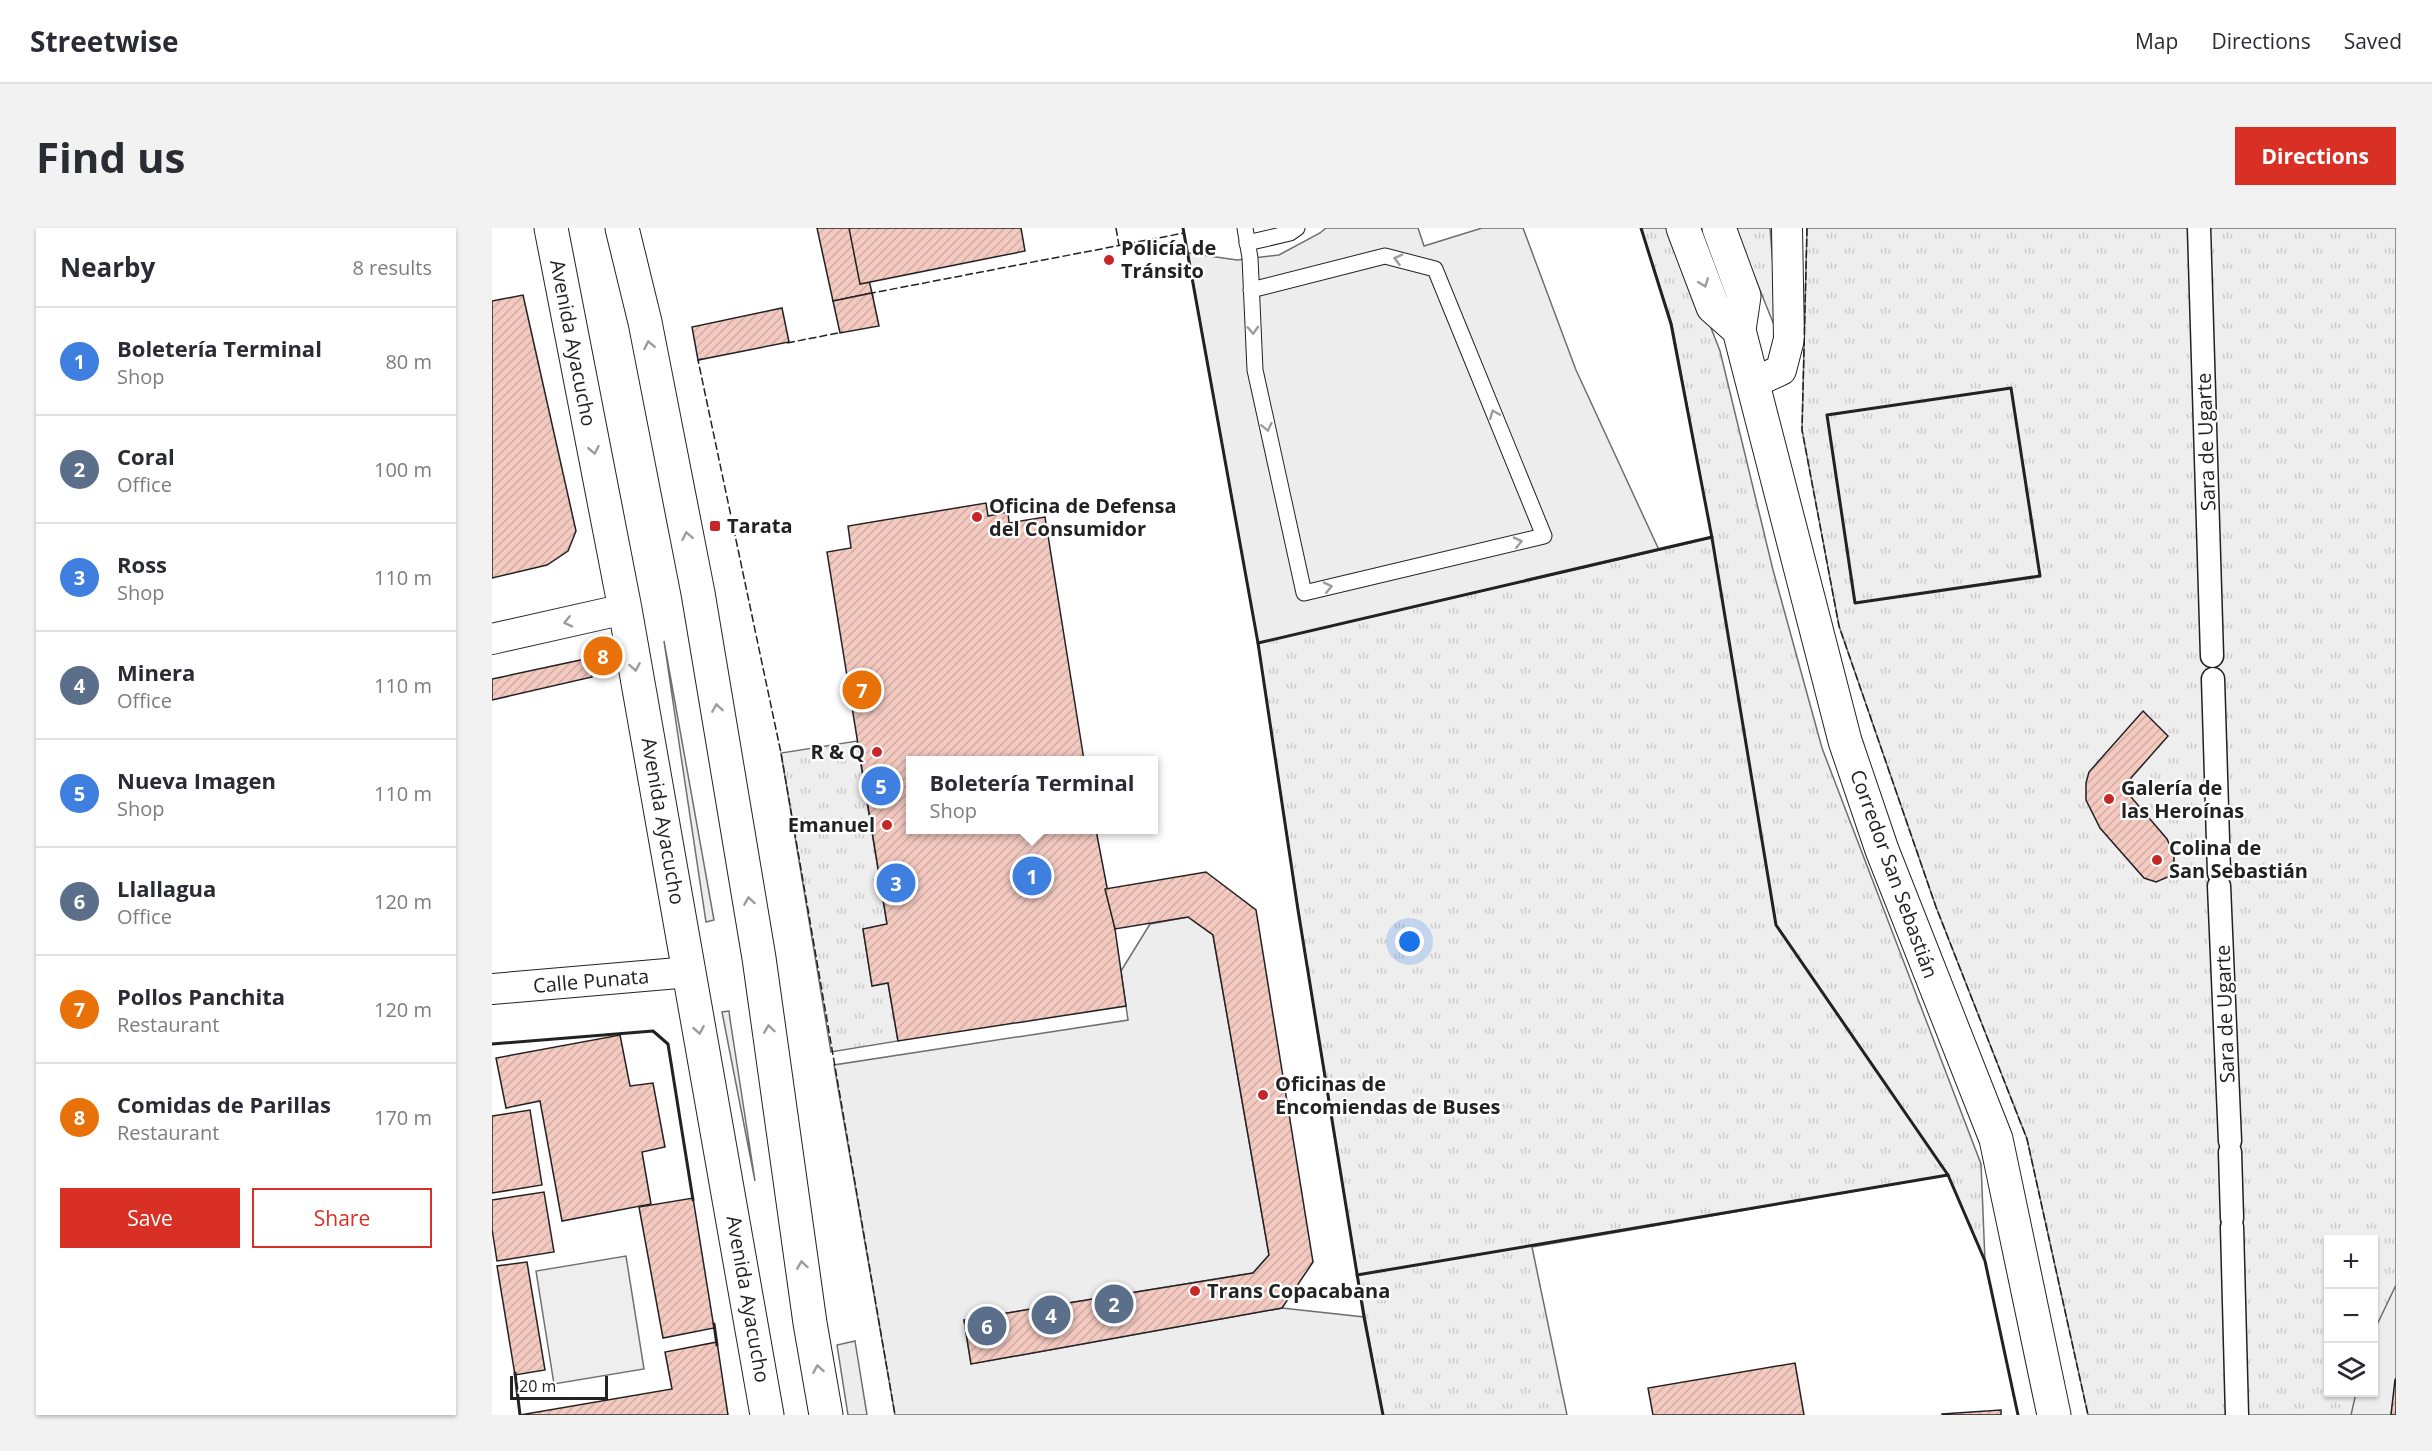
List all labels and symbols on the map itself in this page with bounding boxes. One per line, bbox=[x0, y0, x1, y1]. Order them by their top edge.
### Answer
place label: Policía de Tránsito bbox=[1121, 234, 1216, 284]
marker: Policía de Tránsito bbox=[1102, 253, 1116, 267]
one-way arrow bbox=[1393, 254, 1404, 266]
street label: Avenida Ayacucho bbox=[544, 257, 603, 429]
one-way arrow bbox=[1697, 276, 1709, 287]
one-way arrow bbox=[1247, 325, 1260, 334]
one-way arrow bbox=[643, 340, 656, 350]
street label: Sara de Ugarte bbox=[2190, 372, 2221, 512]
one-way arrow bbox=[1489, 409, 1501, 420]
one-way arrow bbox=[1260, 422, 1273, 432]
one-way arrow bbox=[587, 445, 600, 455]
place label: Oficina de Defensa del Consumidor bbox=[989, 492, 1177, 542]
marker: Oficina de Defensa del Consumidor bbox=[970, 510, 984, 524]
place label: Tarata bbox=[727, 512, 793, 539]
marker: Tarata bbox=[708, 519, 722, 533]
one-way arrow bbox=[681, 531, 694, 541]
one-way arrow bbox=[1513, 537, 1523, 550]
one-way arrow bbox=[1323, 582, 1333, 595]
one-way arrow bbox=[563, 615, 573, 628]
pin: 8 bbox=[584, 634, 622, 678]
one-way arrow bbox=[628, 661, 641, 671]
pin: 7 bbox=[842, 668, 881, 712]
one-way arrow bbox=[711, 704, 724, 714]
street label: Avenida Ayacucho bbox=[636, 735, 691, 907]
place label: R & Q bbox=[810, 738, 865, 765]
marker: R & Q bbox=[870, 745, 884, 759]
pin: 5 bbox=[862, 764, 900, 808]
street label: Corredor San Sebastián bbox=[1844, 766, 1945, 982]
place label: Galería de las Heroínas bbox=[2121, 774, 2244, 824]
marker: Galería de las Heroínas bbox=[2102, 792, 2116, 806]
place label: Emanuel bbox=[788, 811, 875, 838]
marker: Emanuel bbox=[880, 818, 894, 832]
place label: Colina de San Sebastián bbox=[2169, 834, 2308, 884]
marker: Colina de San Sebastián bbox=[2150, 853, 2164, 867]
pin: 1 bbox=[1012, 854, 1052, 898]
pin: 3 bbox=[876, 860, 916, 906]
one-way arrow bbox=[743, 896, 756, 906]
your location bbox=[1395, 927, 1424, 956]
street label: Sara de Ugarte bbox=[2209, 944, 2240, 1084]
street label: Calle Punata bbox=[532, 962, 650, 999]
one-way arrow bbox=[763, 1024, 775, 1034]
one-way arrow bbox=[693, 1025, 705, 1034]
place label: Oficinas de Encomiendas de Buses bbox=[1275, 1070, 1501, 1120]
marker: Oficinas de Encomiendas de Buses bbox=[1256, 1088, 1270, 1102]
street label: Avenida Ayacucho bbox=[721, 1213, 776, 1385]
one-way arrow bbox=[796, 1260, 808, 1270]
place label: Trans Copacabana bbox=[1207, 1277, 1390, 1304]
pin: 2 bbox=[1094, 1282, 1134, 1326]
marker: Trans Copacabana bbox=[1188, 1284, 1202, 1298]
pin: 4 bbox=[1032, 1292, 1070, 1338]
pin: 6 bbox=[968, 1304, 1006, 1348]
one-way arrow bbox=[812, 1364, 825, 1374]
scale bar bbox=[510, 1373, 608, 1400]

